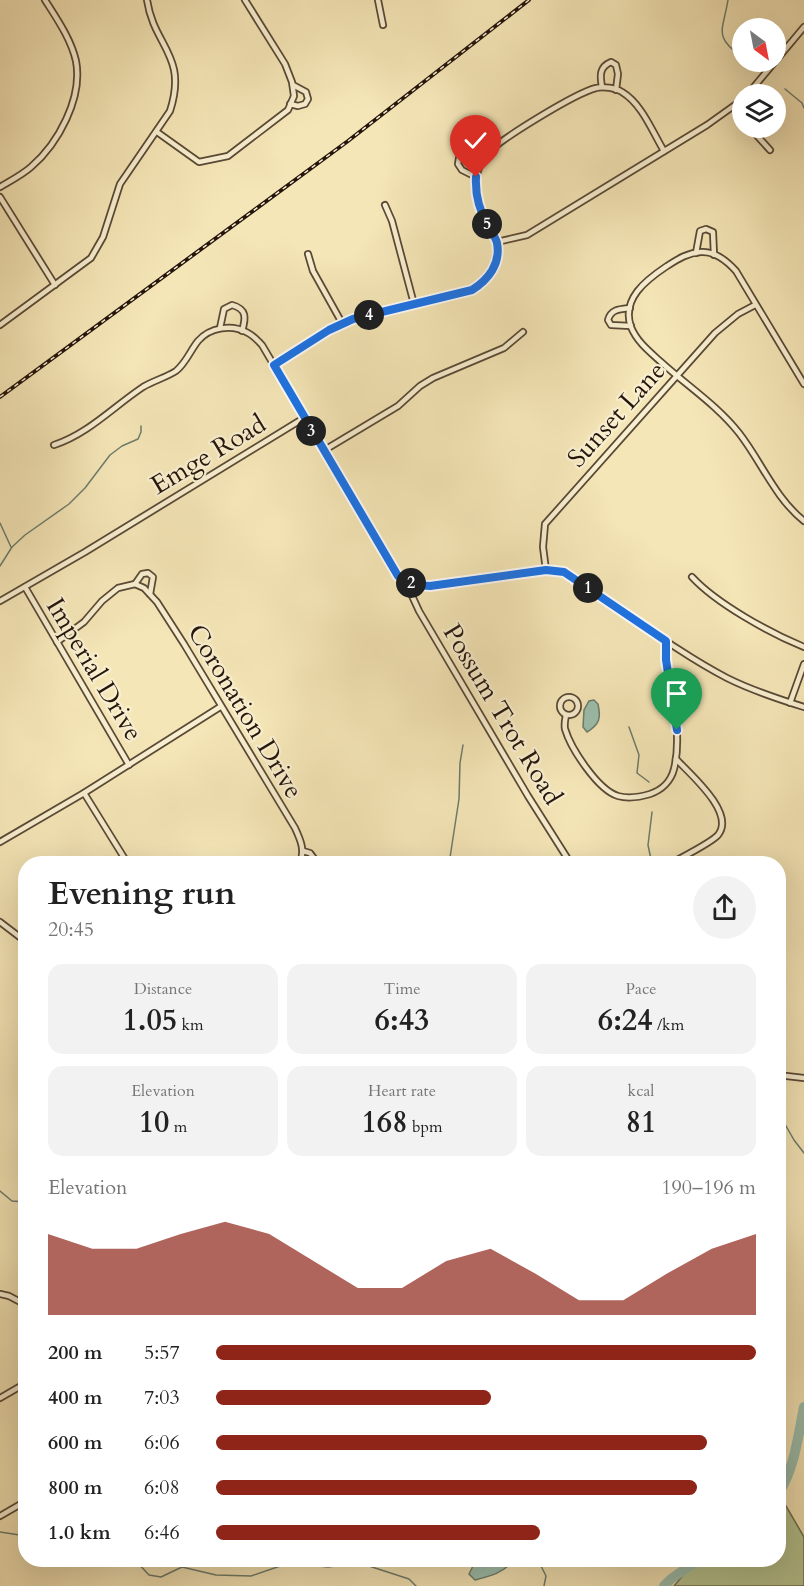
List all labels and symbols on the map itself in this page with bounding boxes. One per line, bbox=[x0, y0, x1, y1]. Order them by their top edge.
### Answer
north arrow bbox=[732, 18, 786, 72]
pin bbox=[450, 115, 501, 177]
pin: 5 bbox=[472, 209, 502, 239]
pin: 4 bbox=[354, 300, 384, 330]
street label: Sunset Lane bbox=[559, 354, 673, 475]
street label: Emge Road bbox=[144, 406, 272, 503]
pin: 3 bbox=[296, 416, 326, 446]
pin: 2 bbox=[396, 568, 426, 598]
pin: 1 bbox=[573, 573, 603, 603]
street label: Imperial Drive bbox=[38, 591, 151, 747]
street label: Possum Trot Road bbox=[435, 617, 570, 811]
street label: Coronation Drive bbox=[180, 618, 311, 805]
pin bbox=[651, 668, 702, 730]

